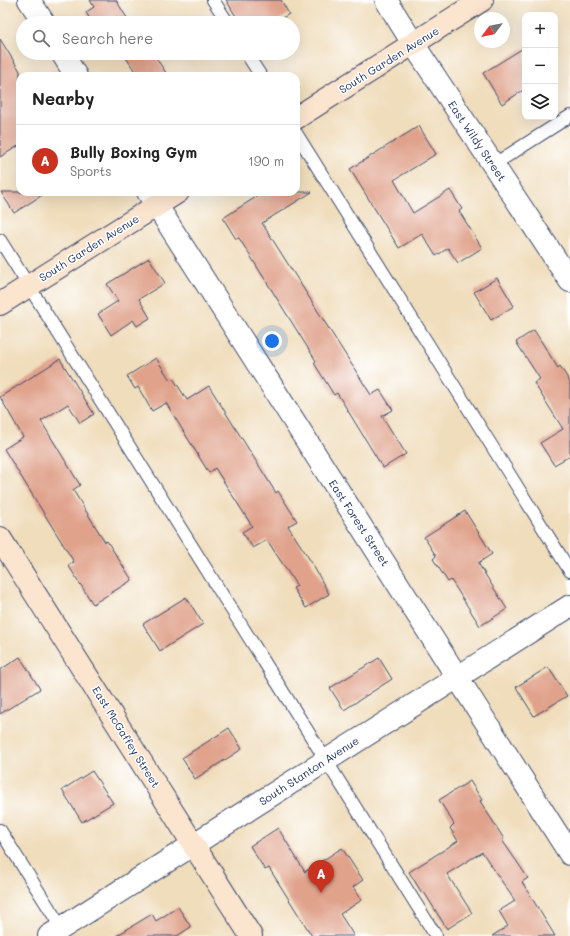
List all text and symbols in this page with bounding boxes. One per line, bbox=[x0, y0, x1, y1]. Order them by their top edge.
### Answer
north arrow bbox=[474, 12, 510, 48]
map controls bbox=[522, 12, 558, 120]
button: + bbox=[522, 12, 558, 48]
search box bbox=[16, 16, 300, 60]
street label: South Garden Avenue bbox=[336, 23, 442, 96]
icon: search bbox=[30, 27, 52, 49]
text: Search here bbox=[62, 28, 153, 48]
button: − bbox=[522, 48, 558, 84]
button: layers bbox=[522, 84, 558, 120]
text: Nearby bbox=[32, 87, 94, 109]
street label: East Wildy Street bbox=[445, 98, 510, 184]
text: Bully Boxing Gym bbox=[70, 142, 197, 162]
text: A bbox=[40, 152, 50, 169]
text: 190 m bbox=[248, 152, 284, 169]
text: Sports bbox=[70, 162, 112, 179]
street label: South Garden Avenue bbox=[36, 211, 142, 284]
your location bbox=[262, 331, 282, 351]
street label: East Forest Street bbox=[326, 476, 393, 569]
street label: East McGaffey Street bbox=[89, 683, 164, 790]
street label: South Stanton Avenue bbox=[256, 733, 362, 809]
pin: A bbox=[308, 860, 334, 893]

